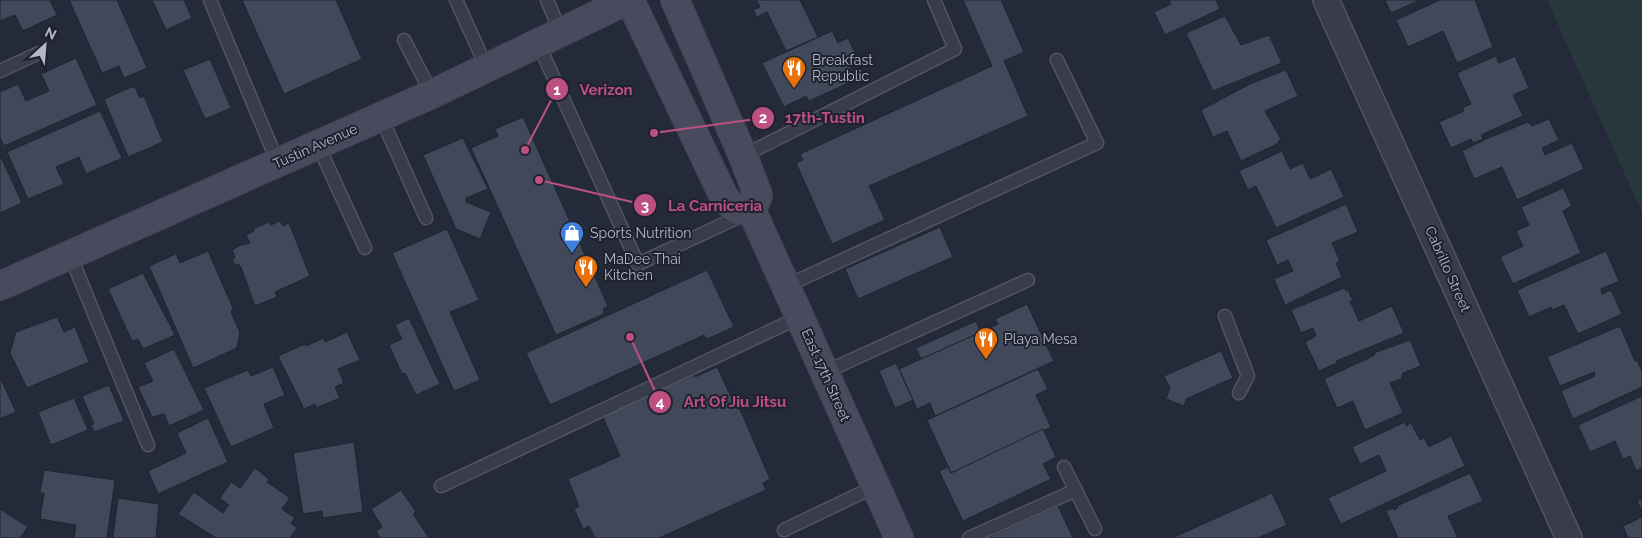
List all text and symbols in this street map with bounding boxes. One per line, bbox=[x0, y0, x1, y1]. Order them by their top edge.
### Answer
north arrow bbox=[20, 20, 70, 70]
text: N bbox=[42, 24, 59, 43]
place label: Breakfast Republic bbox=[812, 52, 873, 84]
restaurant icon: Breakfast Republic bbox=[781, 55, 807, 89]
callout: Verizon bbox=[544, 74, 643, 104]
text: 1 bbox=[553, 81, 561, 99]
text: Verizon bbox=[579, 81, 633, 99]
callout: 17th-Tustin bbox=[751, 103, 875, 133]
text: 2 bbox=[759, 109, 767, 127]
text: 17th-Tustin bbox=[785, 109, 865, 127]
street label: Tustin Avenue bbox=[270, 120, 360, 172]
callout: La Carniceria bbox=[633, 190, 772, 220]
text: 3 bbox=[641, 197, 649, 215]
text: La Carniceria bbox=[668, 197, 762, 215]
shop icon: Sports Nutrition bbox=[559, 220, 585, 254]
street label: Cabrillo Street bbox=[1422, 224, 1474, 315]
place label: Sports Nutrition bbox=[590, 225, 691, 241]
place label: MaDee Thai Kitchen bbox=[604, 251, 681, 283]
restaurant icon: MaDee Thai Kitchen bbox=[573, 254, 599, 288]
street label: East 17th Street bbox=[798, 326, 854, 424]
restaurant icon: Playa Mesa bbox=[973, 326, 999, 360]
place label: Playa Mesa bbox=[1004, 331, 1077, 347]
callout: Art Of Jiu Jitsu bbox=[648, 387, 796, 417]
text: 4 bbox=[656, 393, 665, 411]
text: Art Of Jiu Jitsu bbox=[684, 393, 786, 411]

